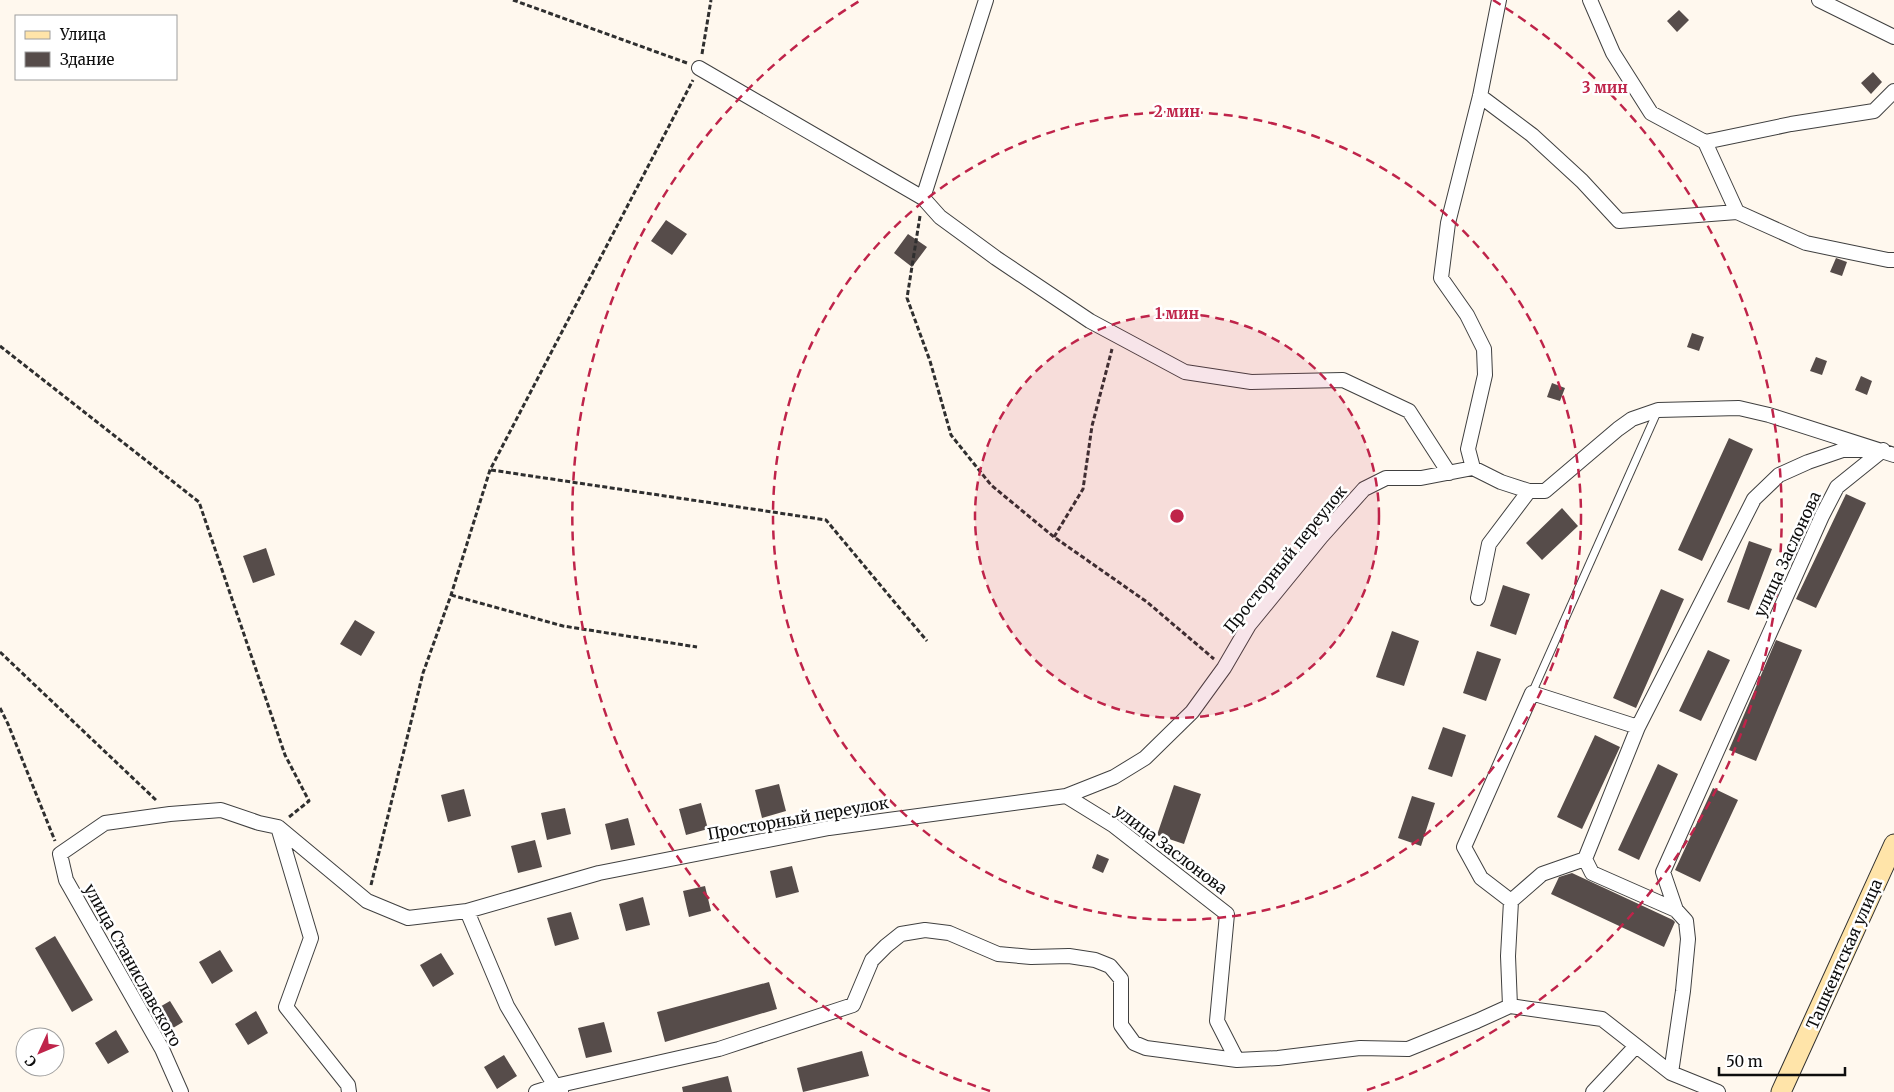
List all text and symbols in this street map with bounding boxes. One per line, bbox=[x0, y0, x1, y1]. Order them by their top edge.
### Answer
legend bbox=[15, 15, 178, 80]
text: Улица bbox=[59, 25, 106, 44]
text: Здание bbox=[60, 50, 114, 69]
text: 3 мин bbox=[1582, 78, 1628, 97]
text: 2 мин bbox=[1154, 102, 1200, 121]
text: 1 мин bbox=[1155, 304, 1200, 323]
street label: Просторный переулок bbox=[1219, 481, 1351, 637]
street label: улица Заслонова bbox=[1749, 488, 1825, 620]
centre of rings bbox=[1168, 507, 1186, 525]
street label: Просторный переулок bbox=[706, 792, 890, 844]
street label: улица Заслонова bbox=[1111, 800, 1232, 898]
street label: Ташкентская улица bbox=[1802, 875, 1886, 1032]
street label: улица Станиславского bbox=[80, 880, 186, 1050]
north arrow bbox=[15, 1027, 65, 1077]
scale bar bbox=[1719, 1044, 1845, 1076]
text: С bbox=[21, 1051, 40, 1071]
text: 50 m bbox=[1726, 1052, 1763, 1071]

